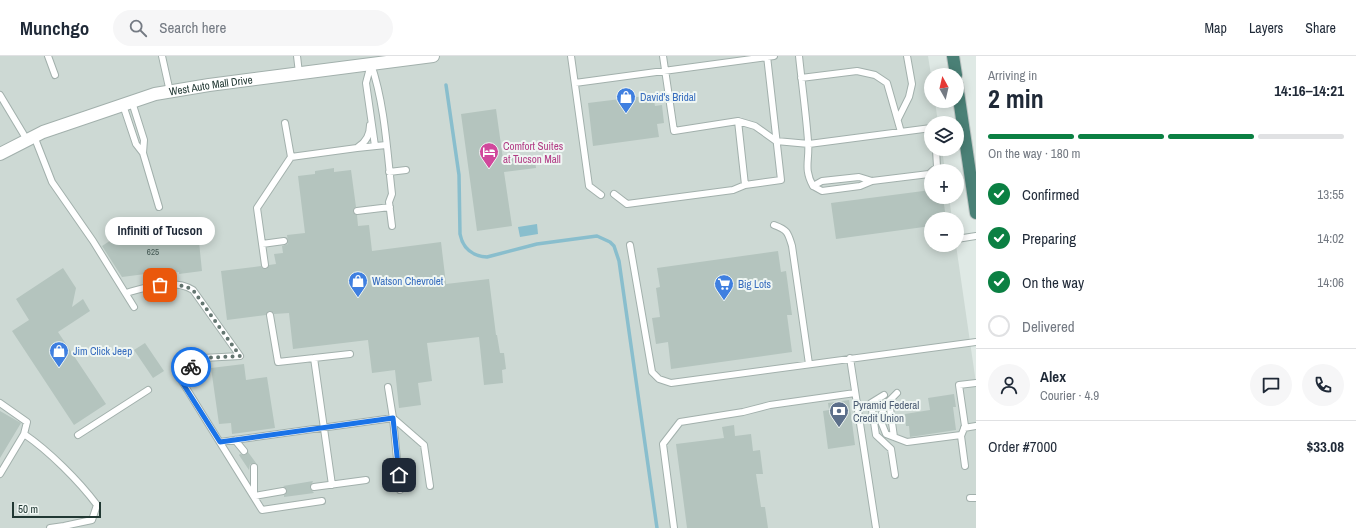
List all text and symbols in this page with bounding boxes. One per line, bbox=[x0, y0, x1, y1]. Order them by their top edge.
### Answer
search box bbox=[113, 10, 393, 46]
text: Munchgo bbox=[20, 15, 89, 41]
icon: search bbox=[127, 17, 149, 39]
text: Search here bbox=[159, 17, 226, 38]
text: Map bbox=[1205, 19, 1227, 37]
text: Layers bbox=[1249, 19, 1283, 37]
text: Share bbox=[1305, 19, 1336, 37]
text: Arriving in bbox=[988, 67, 1037, 84]
north arrow bbox=[924, 68, 964, 108]
map controls bbox=[924, 68, 964, 252]
street label: West Auto Mall Drive bbox=[168, 72, 253, 99]
text: 14:16–14:21 bbox=[1274, 80, 1344, 101]
text: 2 min bbox=[988, 81, 1044, 116]
shop icon: David's Bridal bbox=[615, 86, 637, 114]
place label: David's Bridal bbox=[640, 90, 696, 104]
button: layers bbox=[924, 116, 964, 156]
place label: Comfort Suites at Tucson Mall bbox=[503, 139, 564, 166]
hotel icon: Comfort Suites at Tucson Mall bbox=[478, 141, 500, 169]
text: On the way · 180 m bbox=[988, 145, 1080, 162]
button: + bbox=[924, 164, 964, 204]
icon: check bbox=[988, 183, 1010, 205]
text: Confirmed bbox=[1022, 184, 1079, 205]
text: 13:55 bbox=[1317, 186, 1344, 203]
button: − bbox=[924, 212, 964, 252]
callout: Infiniti of Tucson bbox=[105, 217, 215, 245]
text: Infiniti of Tucson bbox=[117, 222, 203, 239]
icon: check bbox=[988, 227, 1010, 249]
text: Preparing bbox=[1022, 228, 1076, 249]
text: 14:02 bbox=[1317, 230, 1344, 247]
house number: 625 bbox=[147, 246, 159, 258]
pin bbox=[143, 268, 177, 302]
shop icon: Watson Chevrolet bbox=[347, 270, 369, 298]
icon: check bbox=[988, 271, 1010, 293]
text: On the way bbox=[1022, 272, 1084, 293]
supermarket icon: Big Lots bbox=[713, 273, 735, 301]
icon: bag bbox=[149, 274, 171, 296]
place label: Watson Chevrolet bbox=[372, 274, 444, 288]
text: 14:06 bbox=[1317, 274, 1344, 291]
place label: Big Lots bbox=[738, 277, 772, 291]
text: Delivered bbox=[1022, 316, 1075, 337]
shop icon: Jim Click Jeep bbox=[48, 340, 70, 368]
place label: Jim Click Jeep bbox=[73, 344, 132, 358]
courier bbox=[171, 347, 211, 387]
icon: bike bbox=[180, 356, 202, 378]
button: person bbox=[988, 364, 1030, 406]
button: chat bbox=[1250, 364, 1292, 406]
button: phone bbox=[1302, 364, 1344, 406]
text: Alex bbox=[1040, 366, 1066, 387]
text: Courier · 4.9 bbox=[1040, 387, 1099, 404]
place label: Pyramid Federal Credit Union bbox=[853, 398, 919, 425]
bank icon: Pyramid Federal Credit Union bbox=[828, 400, 850, 428]
text: Order #7000 bbox=[988, 436, 1057, 457]
text: $33.08 bbox=[1306, 436, 1344, 457]
pin bbox=[382, 458, 416, 492]
icon: home bbox=[388, 464, 410, 486]
scale bar bbox=[12, 500, 101, 519]
text: 50 m bbox=[18, 502, 38, 516]

